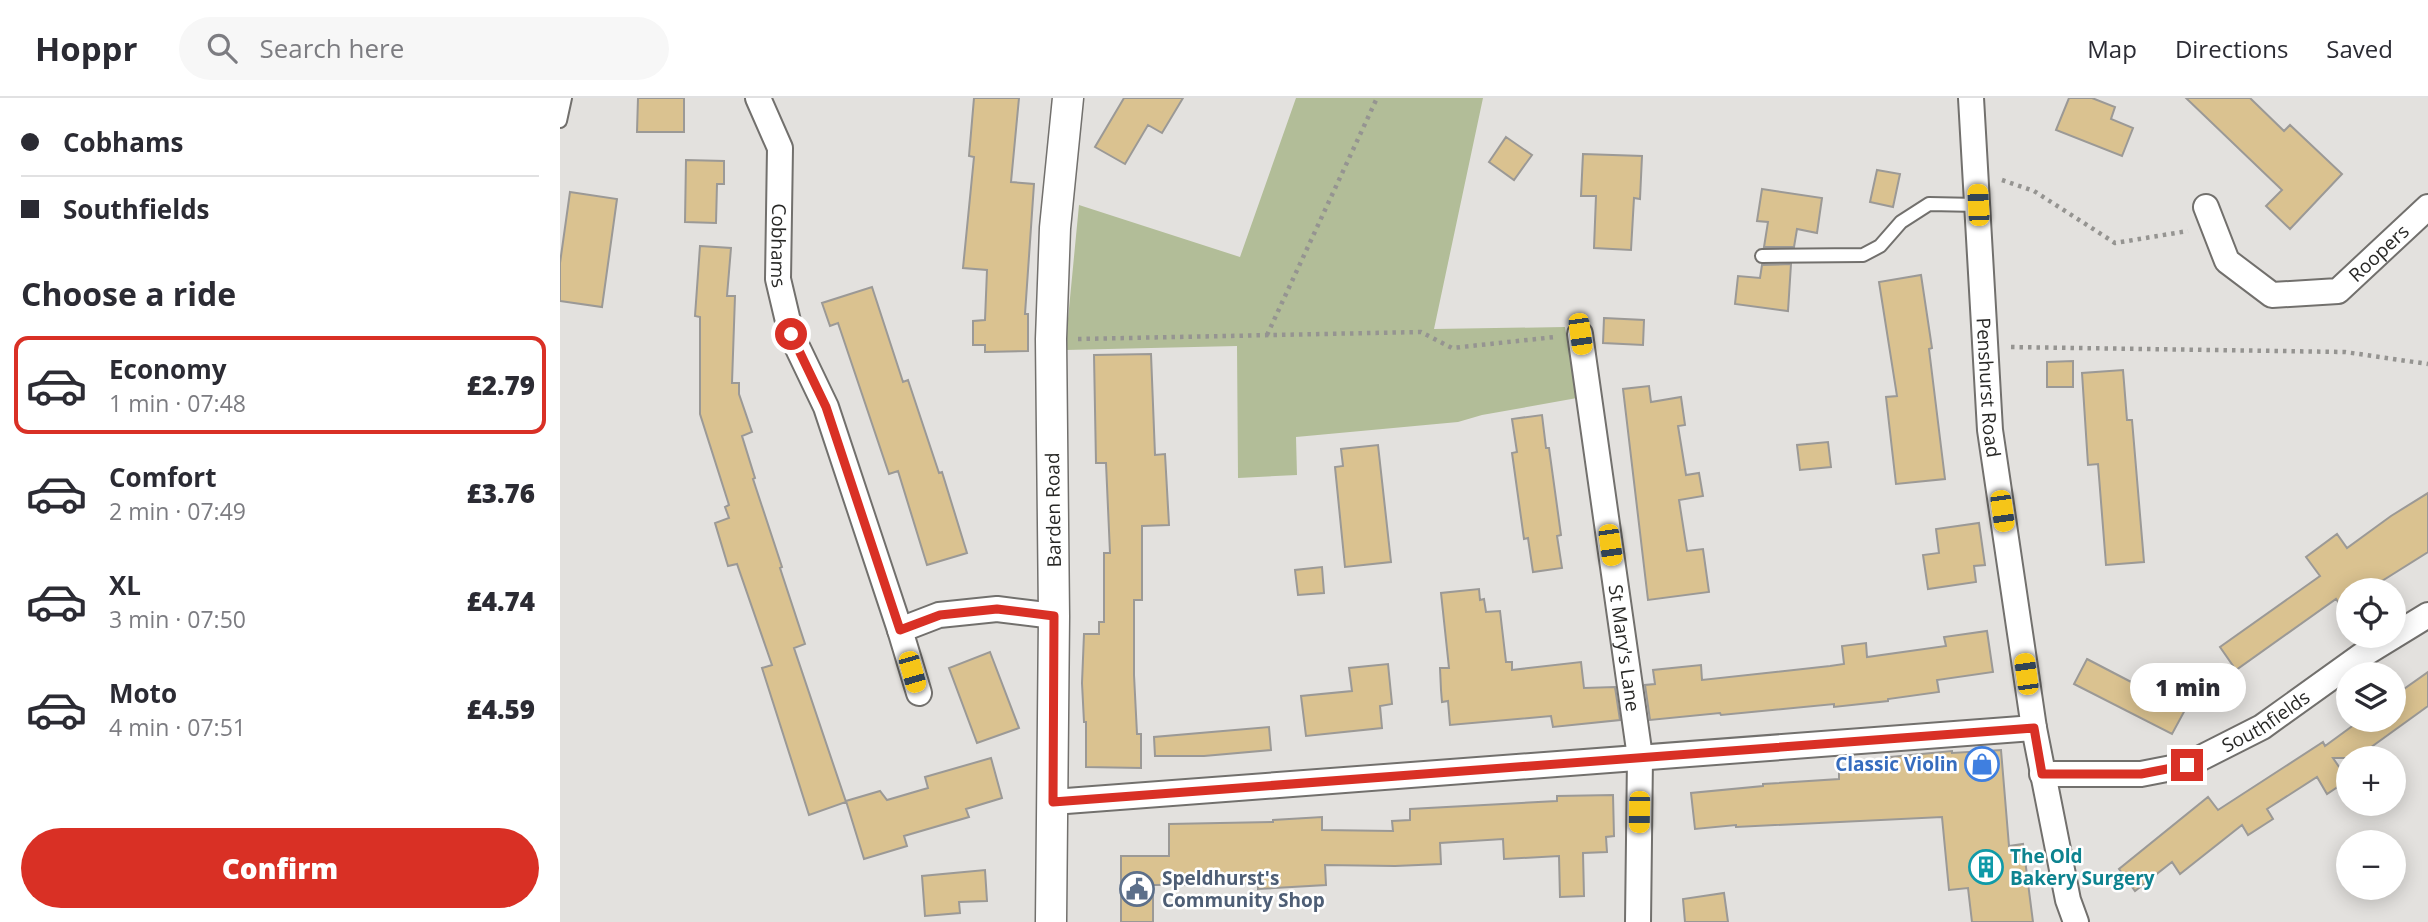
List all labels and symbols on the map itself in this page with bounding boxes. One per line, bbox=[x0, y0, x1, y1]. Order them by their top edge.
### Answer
car bbox=[1967, 183, 1990, 227]
street label: Cobhams bbox=[765, 203, 793, 290]
street label: Roopers bbox=[2343, 218, 2414, 288]
car bbox=[1567, 312, 1594, 356]
street label: Penshurst Road bbox=[1971, 317, 2007, 459]
route start bbox=[775, 318, 807, 350]
street label: Barden Road bbox=[1039, 452, 1067, 568]
car bbox=[1989, 489, 2016, 533]
car bbox=[1597, 523, 1624, 567]
street label: St Mary's Lane bbox=[1603, 583, 1646, 713]
car bbox=[897, 649, 928, 695]
car bbox=[2013, 652, 2040, 696]
callout: 1 min bbox=[2129, 664, 2245, 712]
street label: Southfields bbox=[2217, 684, 2315, 758]
shop icon: Classic Violin bbox=[1963, 745, 2001, 783]
route end bbox=[2171, 749, 2203, 781]
place label: Classic Violin bbox=[1835, 751, 1958, 777]
car bbox=[1629, 791, 1650, 833]
place label: The Old Bakery Surgery bbox=[2010, 843, 2155, 891]
building icon: The Old Bakery Surgery bbox=[1967, 848, 2005, 886]
place label: Speldhurst's Community Shop bbox=[1162, 865, 1325, 913]
public building icon: Speldhurst's Community Shop bbox=[1118, 870, 1156, 908]

